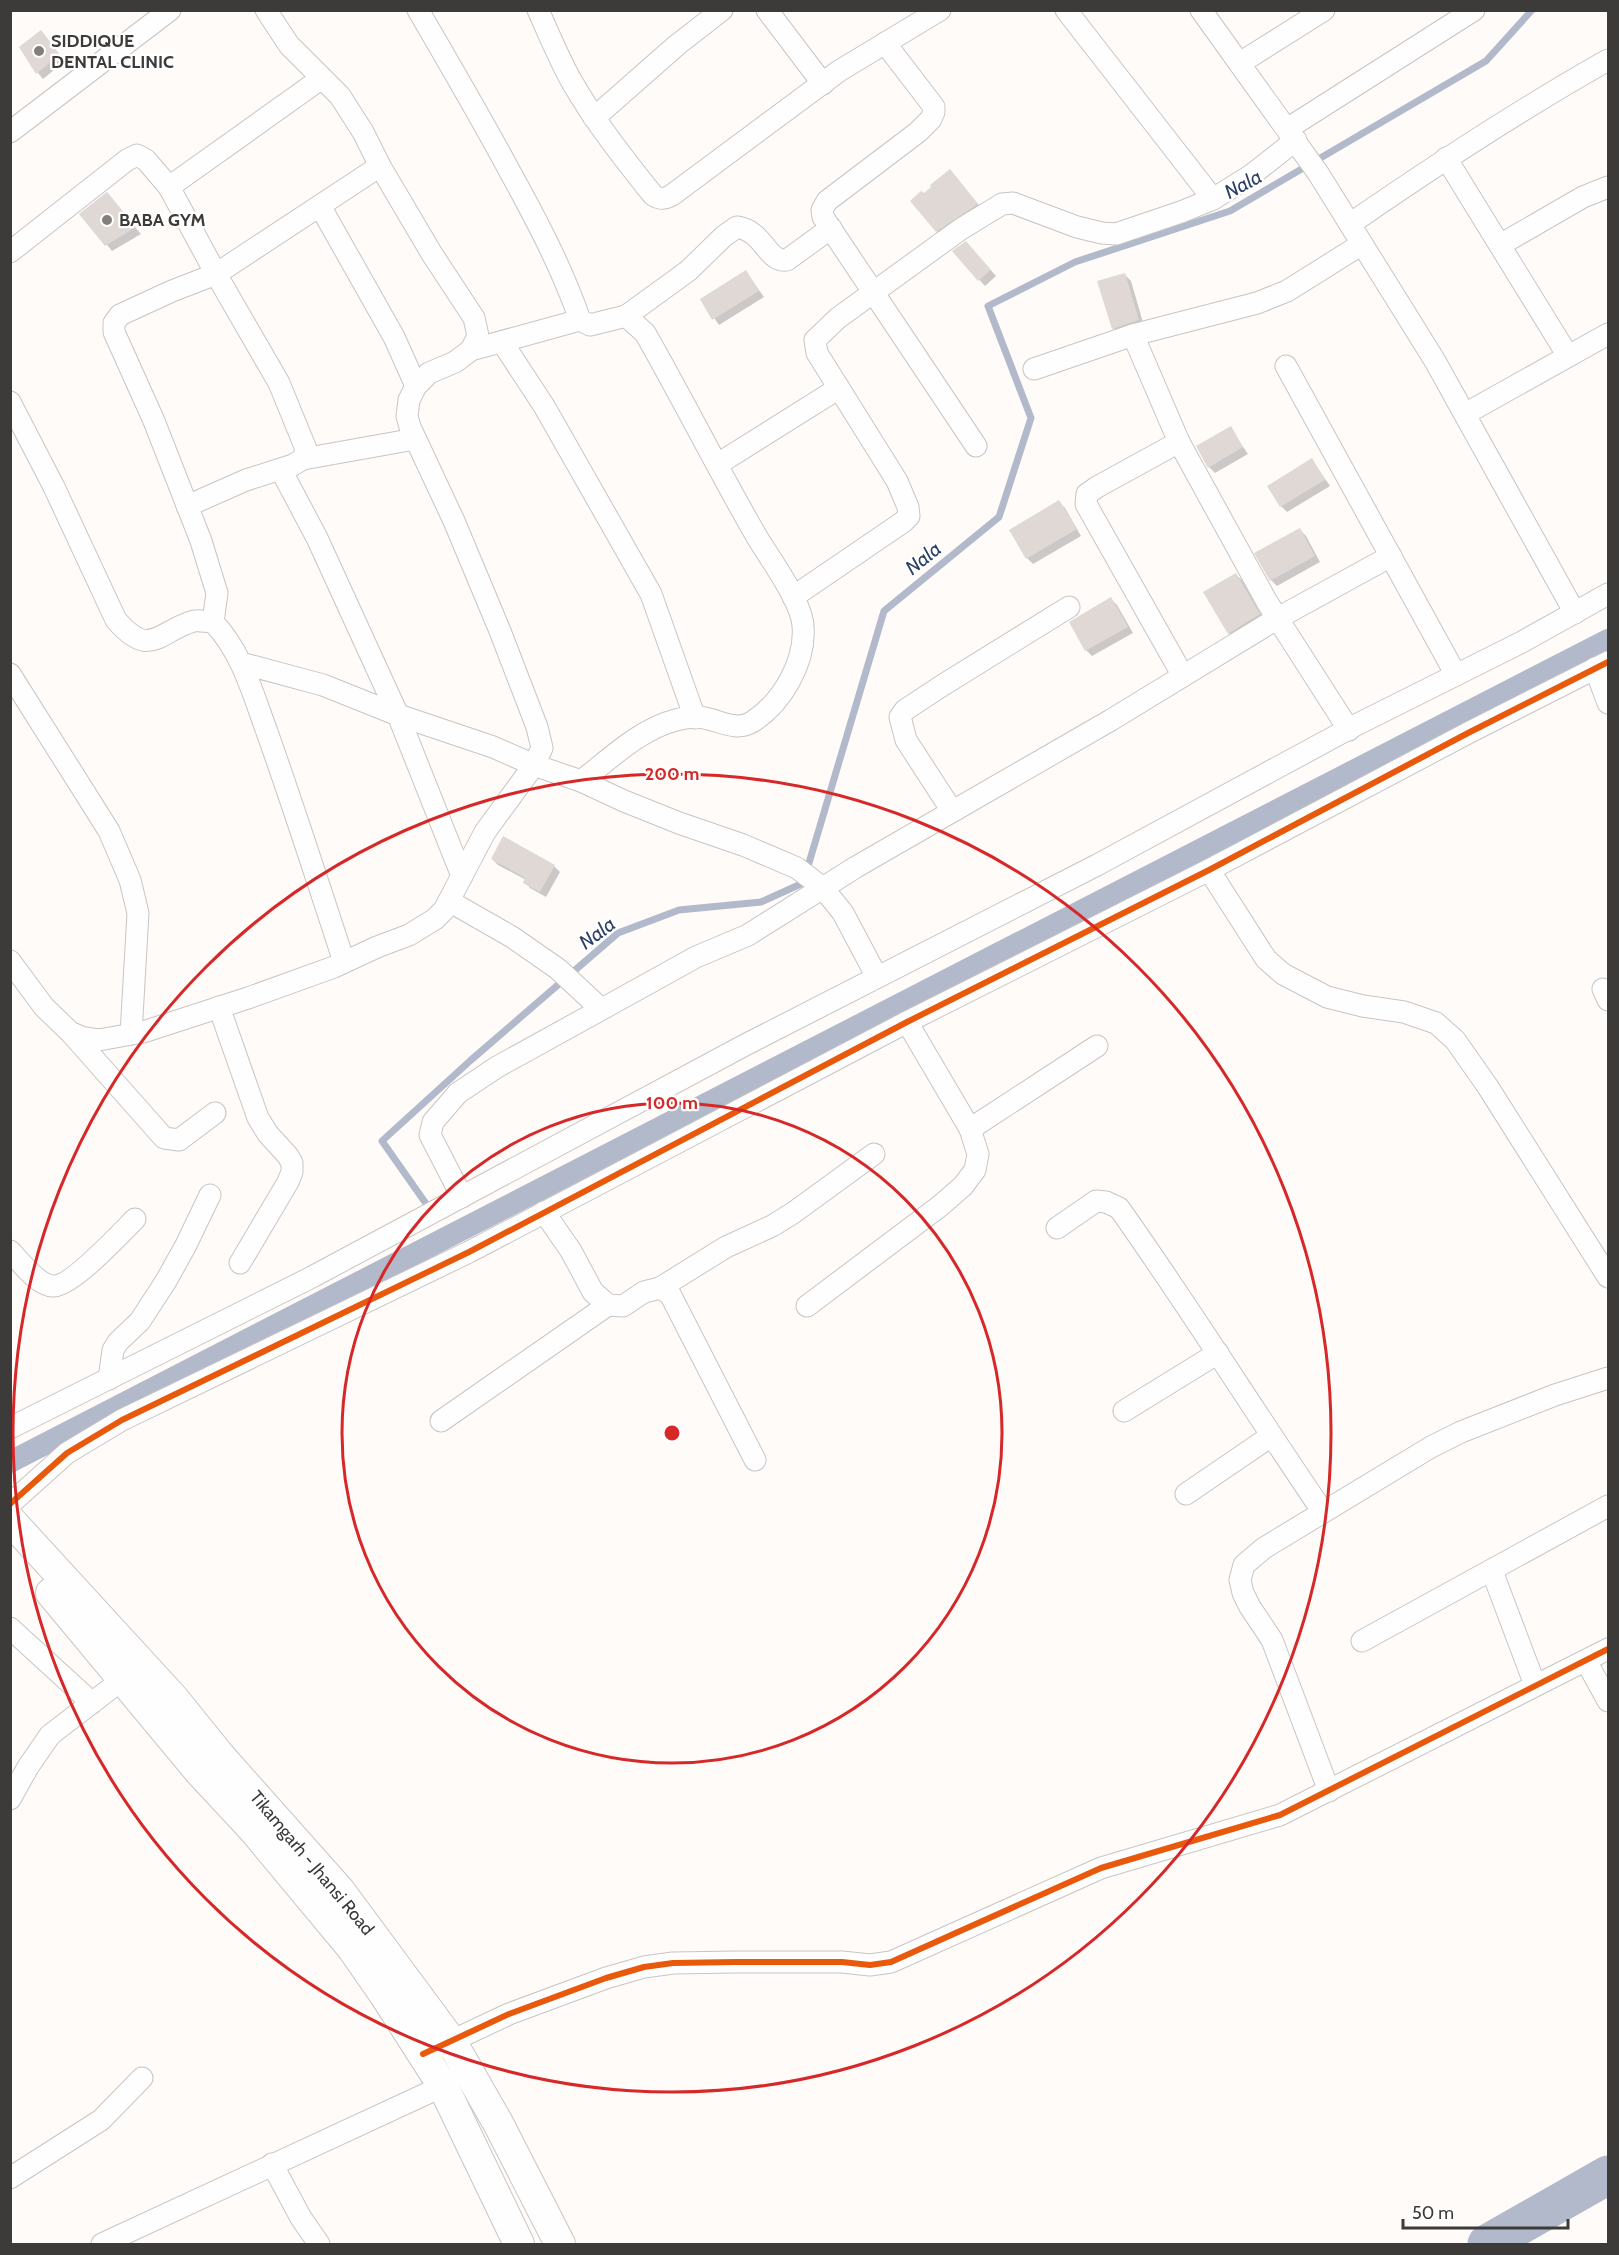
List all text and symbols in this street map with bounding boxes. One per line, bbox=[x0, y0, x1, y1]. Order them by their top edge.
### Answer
place label: SIDDIQUE DENTAL CLINIC bbox=[51, 30, 174, 73]
marker: SIDDIQUE DENTAL CLINIC bbox=[32, 44, 46, 58]
water label: Nala bbox=[1220, 164, 1266, 204]
place label: BABA GYM bbox=[119, 209, 205, 231]
marker: BABA GYM bbox=[100, 213, 114, 227]
water label: Nala bbox=[900, 536, 946, 580]
text: 200 m bbox=[645, 763, 699, 785]
water label: Nala bbox=[574, 912, 620, 954]
text: 100 m bbox=[646, 1092, 698, 1114]
centre of rings bbox=[662, 1423, 682, 1443]
street label: Tikamgarh - Jhansi Road bbox=[245, 1786, 379, 1940]
scale bar bbox=[1403, 2192, 1568, 2230]
text: 50 m bbox=[1412, 2202, 1454, 2224]

